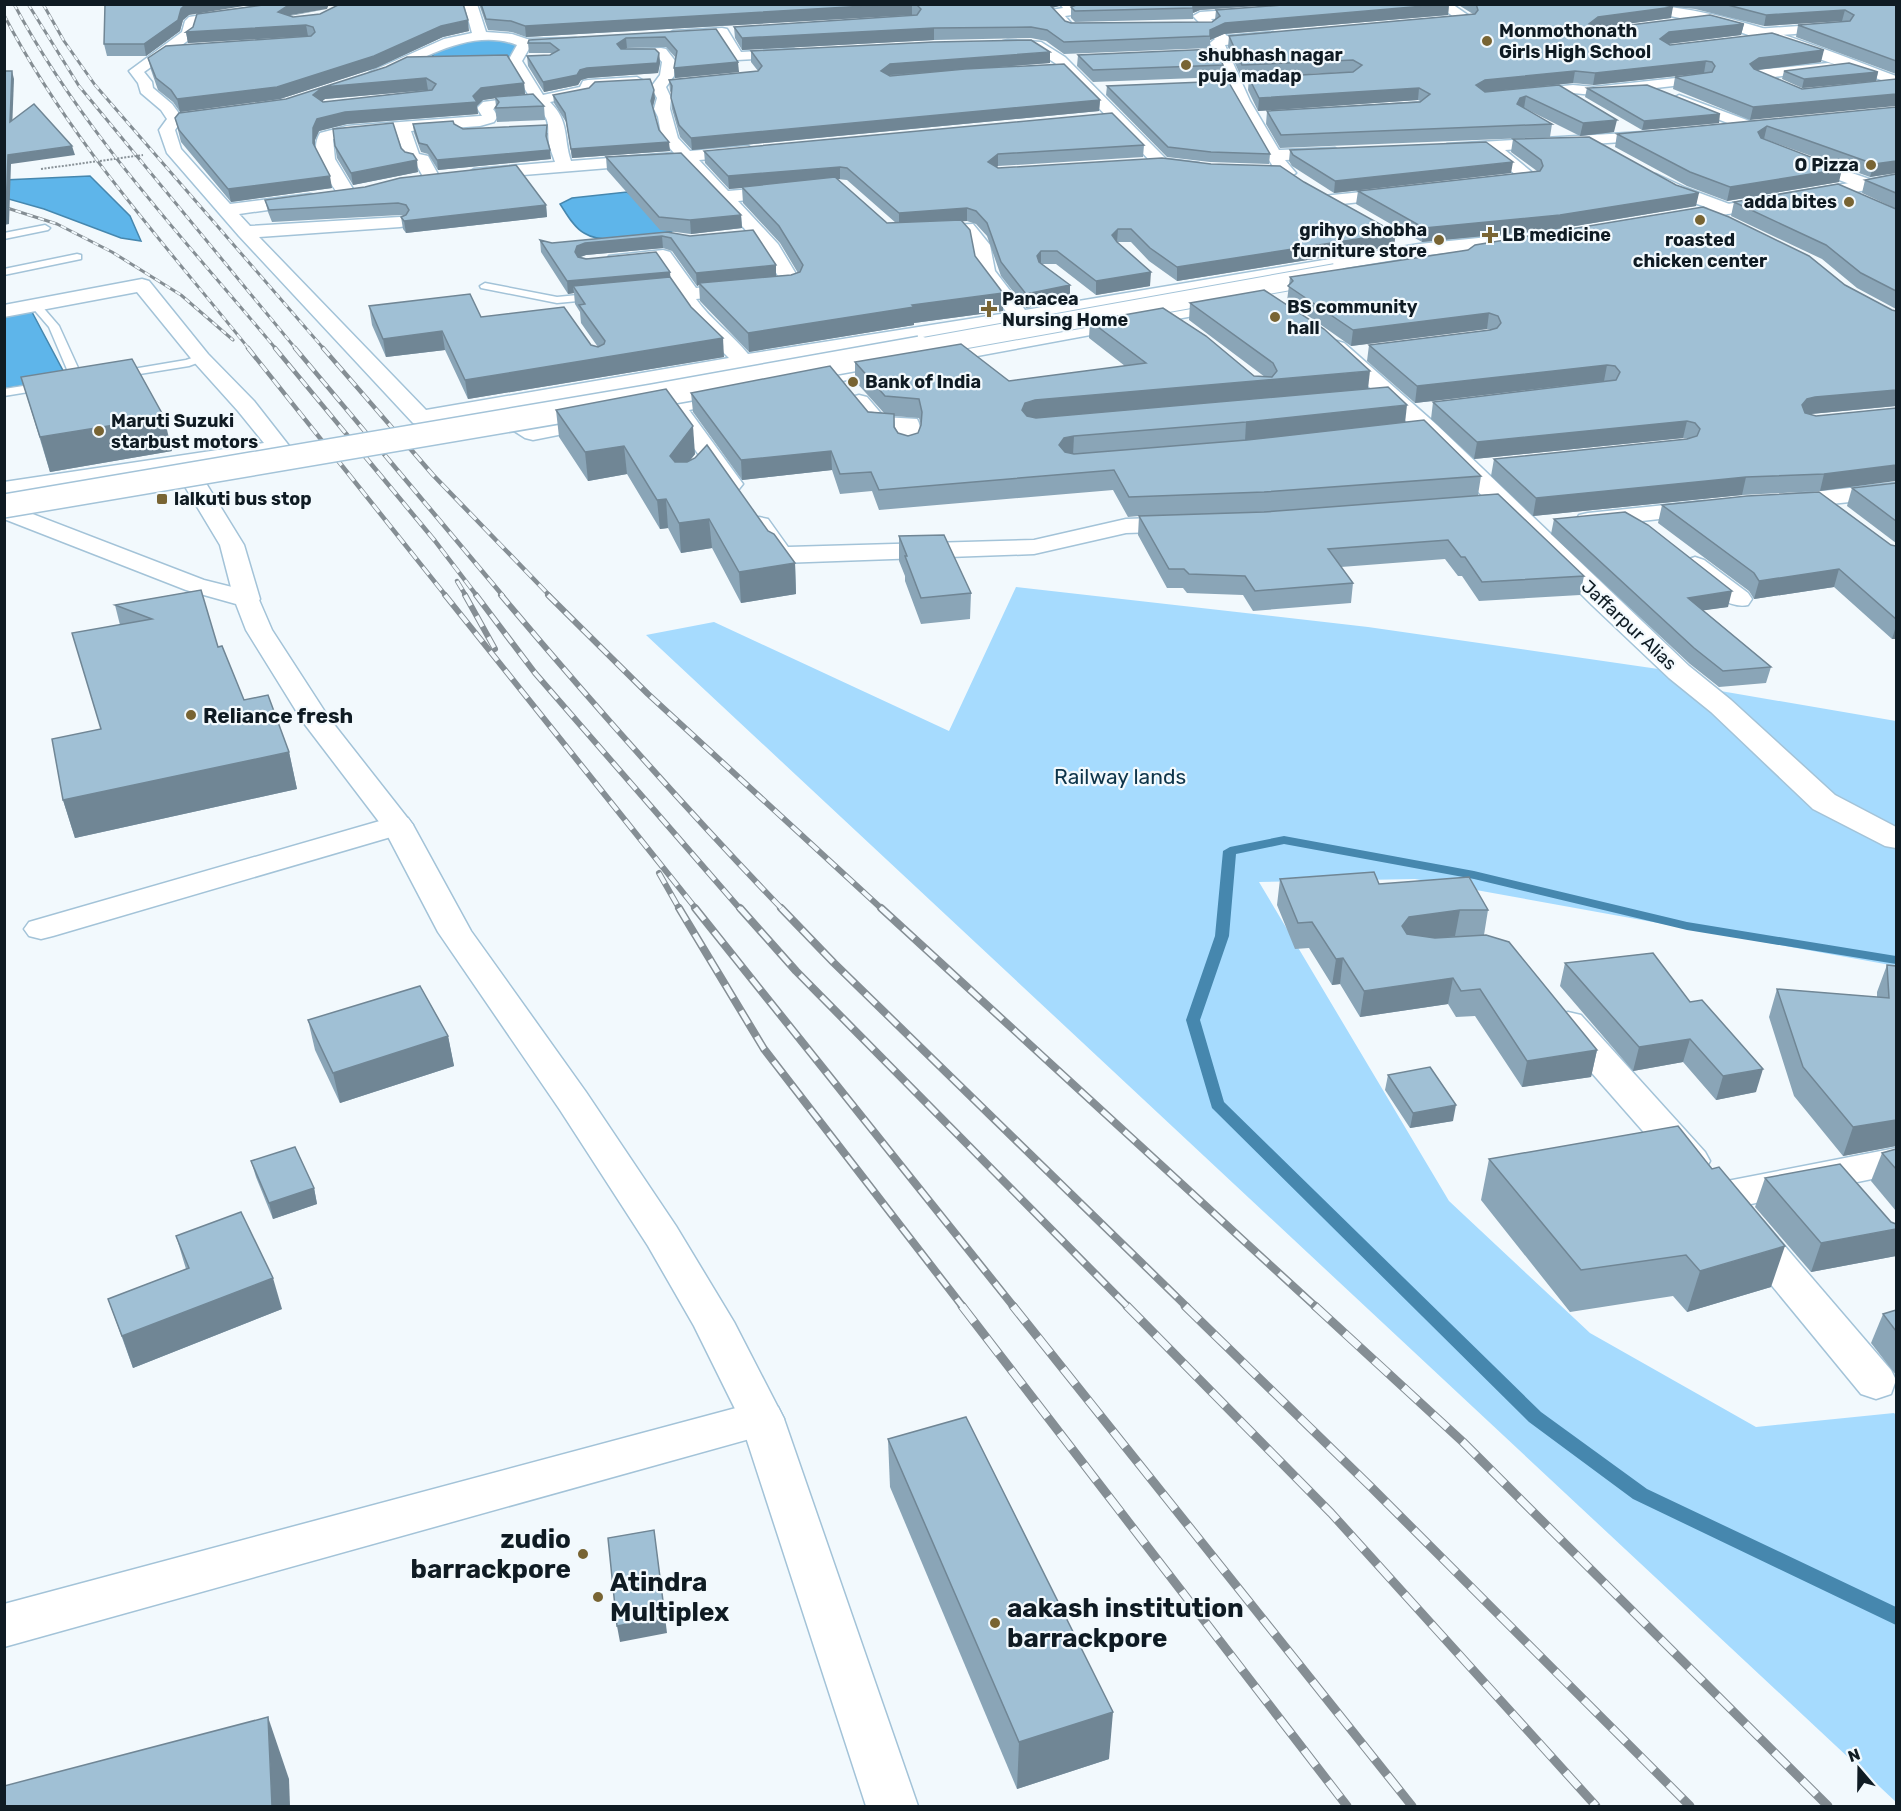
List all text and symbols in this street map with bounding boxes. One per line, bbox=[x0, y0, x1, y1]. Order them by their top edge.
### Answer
place label: Monmothonath Girls High School bbox=[1499, 20, 1651, 63]
marker: Monmothonath Girls High School bbox=[1480, 34, 1494, 48]
place label: shubhash nagar puja madap bbox=[1198, 44, 1343, 87]
marker: shubhash nagar puja madap bbox=[1179, 58, 1193, 72]
place label: O Pizza bbox=[1795, 154, 1859, 176]
marker: O Pizza bbox=[1864, 158, 1878, 172]
place label: adda bites bbox=[1744, 191, 1837, 213]
marker: adda bites bbox=[1842, 195, 1856, 209]
marker: roasted chicken center bbox=[1693, 213, 1707, 227]
place label: grihyo shobha furniture store bbox=[1292, 219, 1427, 262]
place label: LB medicine bbox=[1502, 224, 1611, 246]
marker: LB medicine bbox=[1483, 228, 1497, 242]
place label: roasted chicken center bbox=[1633, 229, 1767, 272]
marker: grihyo shobha furniture store bbox=[1432, 233, 1446, 247]
place label: Panacea Nursing Home bbox=[1002, 288, 1128, 331]
place label: BS community hall bbox=[1287, 296, 1418, 339]
marker: Panacea Nursing Home bbox=[980, 300, 998, 318]
marker: BS community hall bbox=[1268, 310, 1282, 324]
place label: Bank of India bbox=[865, 371, 981, 393]
marker: Bank of India bbox=[846, 375, 860, 389]
place label: Maruti Suzuki starbust motors bbox=[111, 410, 258, 453]
marker: Maruti Suzuki starbust motors bbox=[92, 424, 106, 438]
place label: lalkuti bus stop bbox=[174, 488, 312, 510]
marker: lalkuti bus stop bbox=[155, 492, 169, 506]
street label: Jaffarpur Alias bbox=[1577, 575, 1681, 675]
place label: Reliance fresh bbox=[203, 703, 353, 728]
marker: Reliance fresh bbox=[184, 708, 198, 722]
park label: Railway lands bbox=[1054, 764, 1186, 789]
place label: zudio barrackpore bbox=[411, 1524, 571, 1585]
marker: zudio barrackpore bbox=[576, 1547, 590, 1561]
place label: Atindra Multiplex bbox=[610, 1567, 729, 1628]
marker: Atindra Multiplex bbox=[591, 1590, 605, 1604]
place label: aakash institution barrackpore bbox=[1007, 1593, 1244, 1654]
marker: aakash institution barrackpore bbox=[988, 1616, 1002, 1630]
north arrow bbox=[1829, 1739, 1889, 1799]
text: N bbox=[1845, 1744, 1863, 1766]

